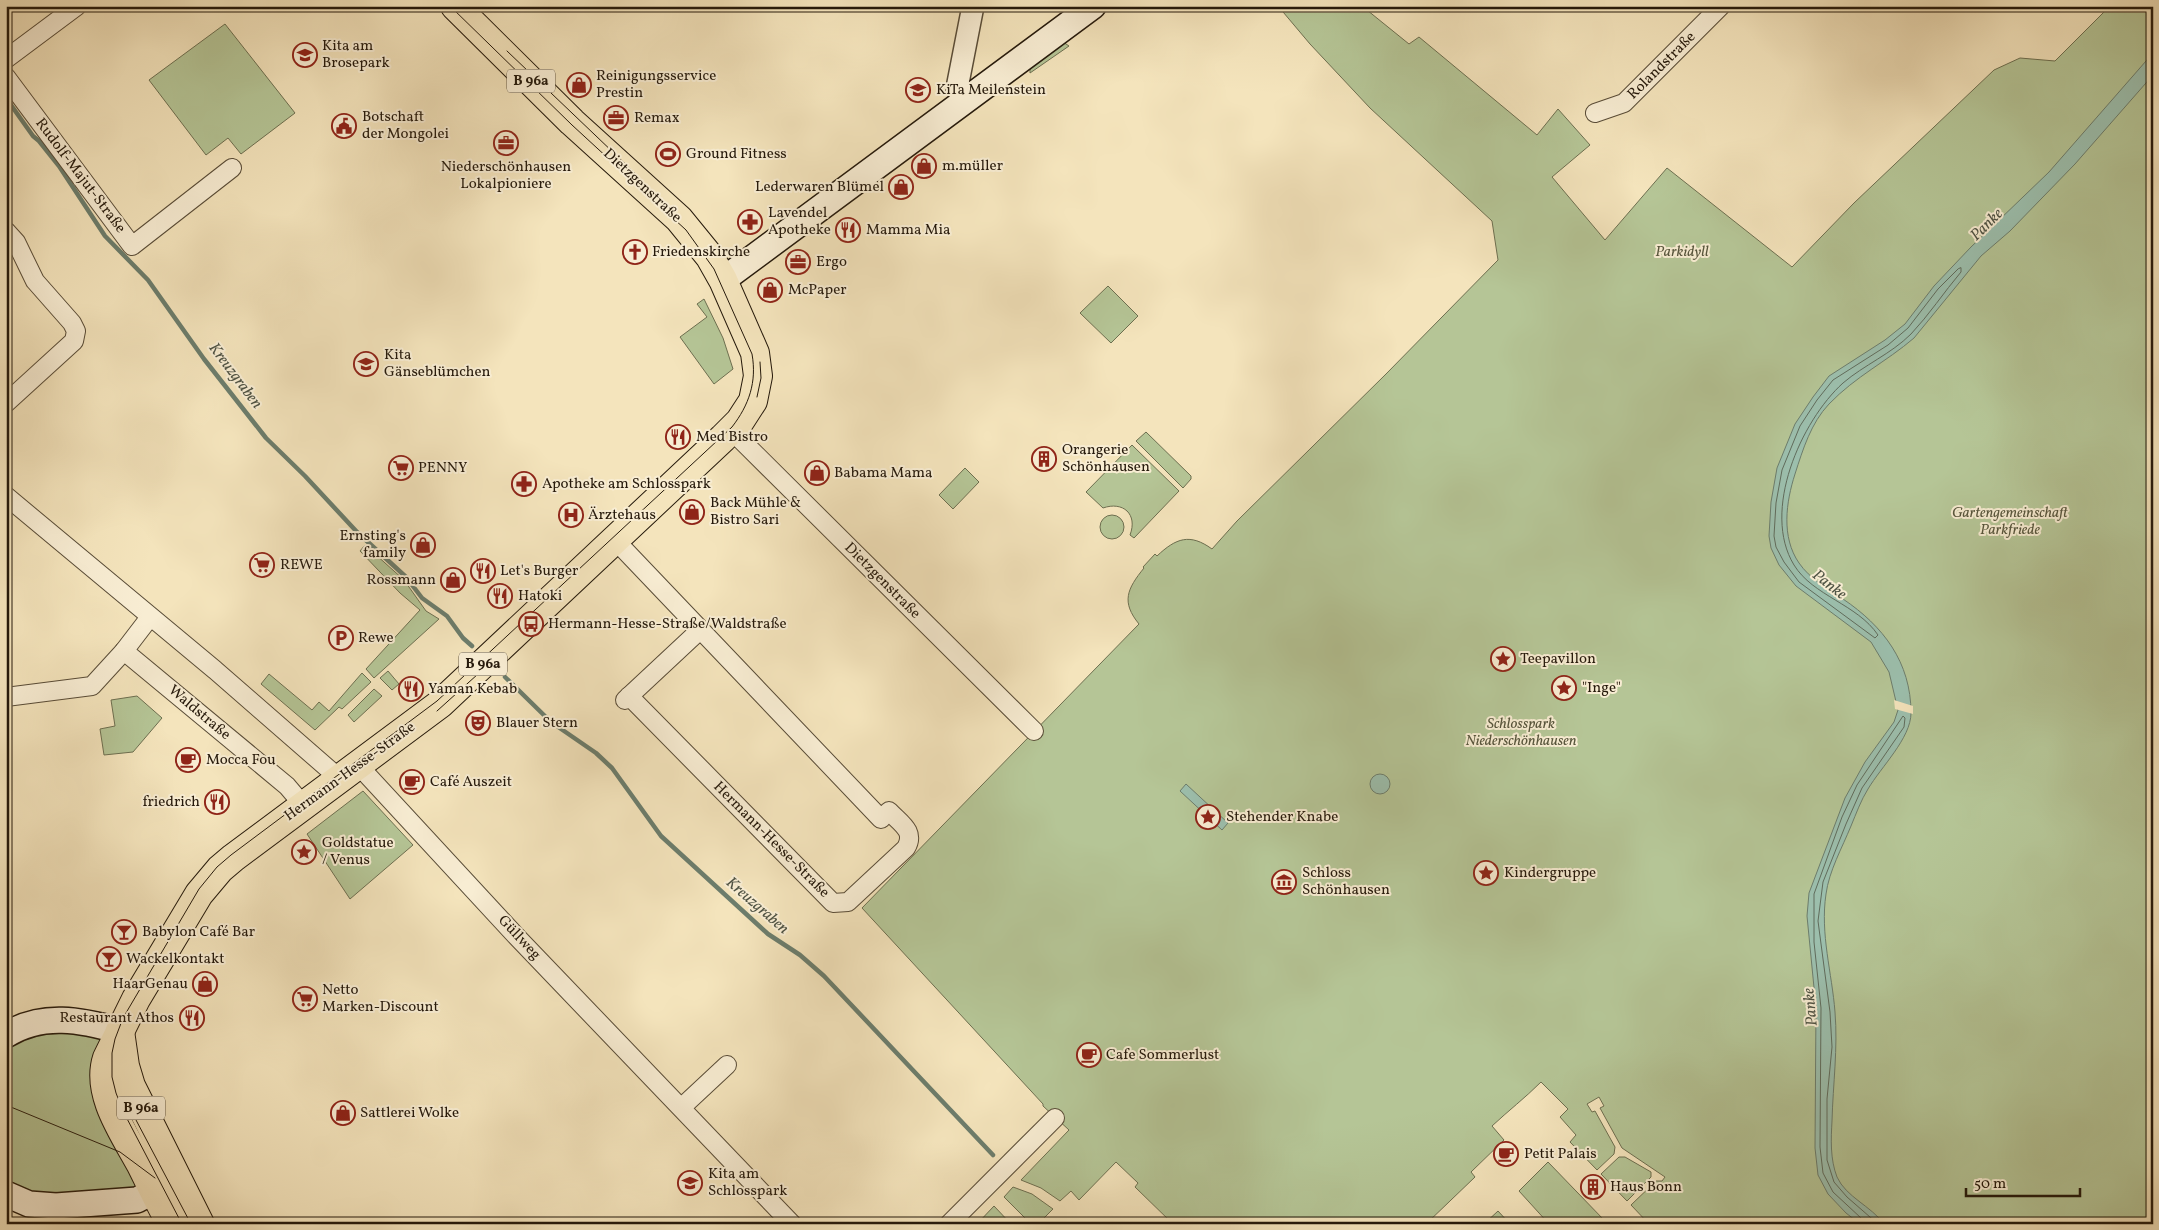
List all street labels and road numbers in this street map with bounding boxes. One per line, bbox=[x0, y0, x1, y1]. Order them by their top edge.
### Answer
street label: Rolandstraße bbox=[1623, 27, 1701, 105]
road number: B 96a bbox=[507, 70, 555, 92]
street label: Rudolf-Majut-Straße bbox=[30, 114, 130, 238]
street label: Dietzgenstraße bbox=[598, 144, 686, 228]
street label: Dietzgenstraße bbox=[839, 538, 925, 624]
road number: B 96a bbox=[459, 652, 507, 676]
street label: Waldstraße bbox=[163, 681, 235, 745]
street label: Hermann-Hesse-Straße bbox=[280, 717, 420, 827]
street label: Hermann-Hesse-Straße bbox=[708, 777, 834, 903]
street label: Güllweg bbox=[493, 911, 546, 965]
road number: B 96a bbox=[117, 1096, 165, 1120]

